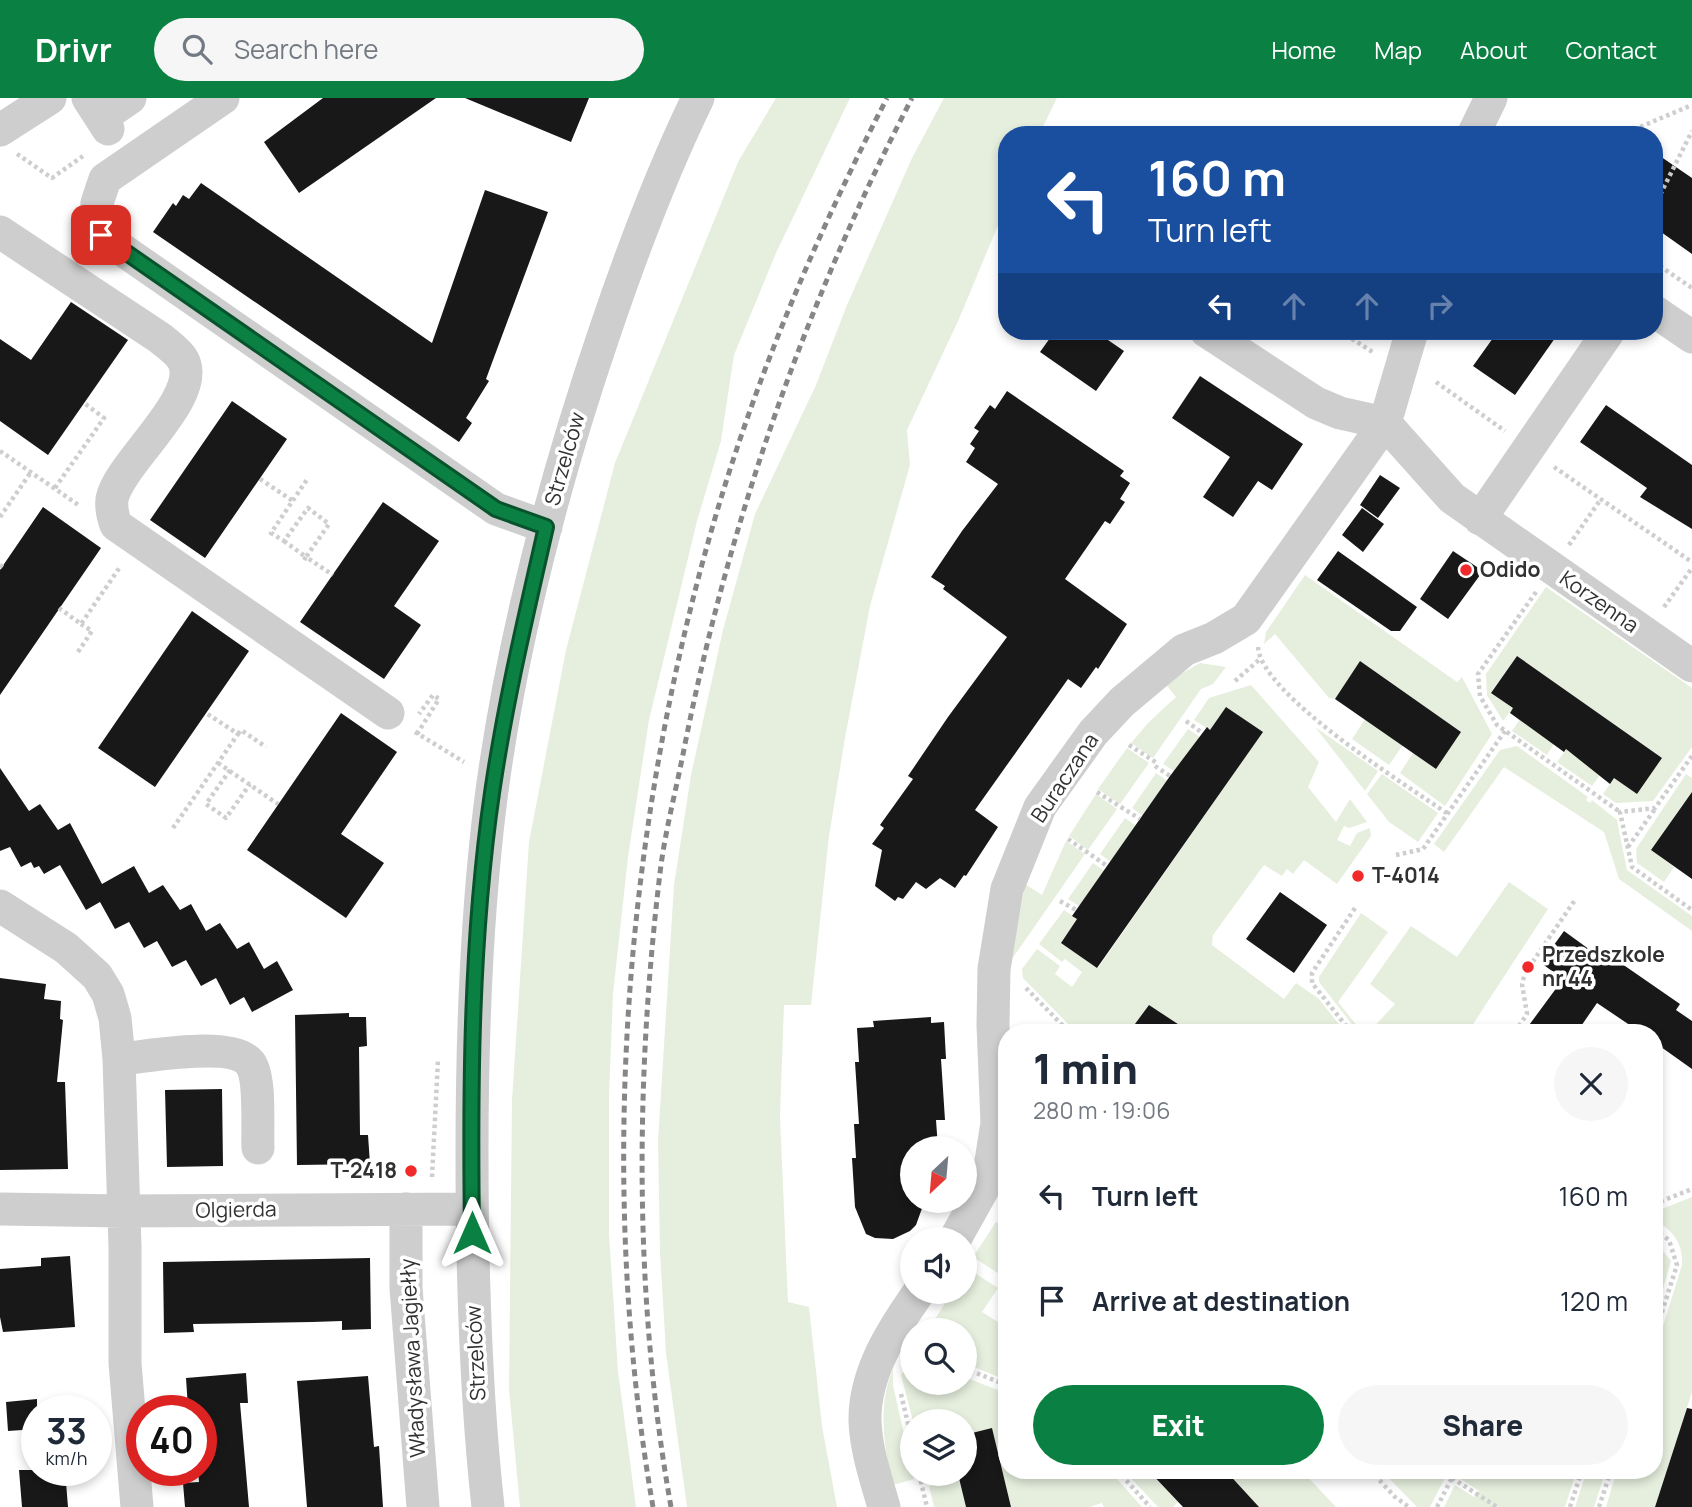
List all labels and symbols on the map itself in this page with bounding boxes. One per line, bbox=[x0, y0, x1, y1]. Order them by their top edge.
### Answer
pin bbox=[71, 205, 131, 265]
street label: Strzelców bbox=[537, 409, 591, 509]
place label: Odido bbox=[1480, 555, 1541, 583]
marker: Odido bbox=[1458, 562, 1474, 578]
street label: Korzenna bbox=[1554, 564, 1645, 639]
street label: Buraczana bbox=[1024, 727, 1104, 828]
place label: T-4014 bbox=[1372, 861, 1440, 889]
marker: T-4014 bbox=[1350, 868, 1366, 884]
place label: Przedszkole nr 44 bbox=[1542, 940, 1665, 992]
marker: Przedszkole nr 44 bbox=[1520, 959, 1536, 975]
north arrow bbox=[900, 1136, 976, 1213]
place label: T-2418 bbox=[331, 1156, 397, 1184]
marker: T-2418 bbox=[403, 1163, 419, 1179]
street label: Olgierda bbox=[195, 1194, 277, 1224]
position arrow bbox=[435, 1196, 509, 1270]
street label: Władysława Jagiełły bbox=[393, 1258, 431, 1458]
street label: Strzelców bbox=[459, 1304, 491, 1402]
speed limit sign: 40 bbox=[126, 1395, 217, 1486]

